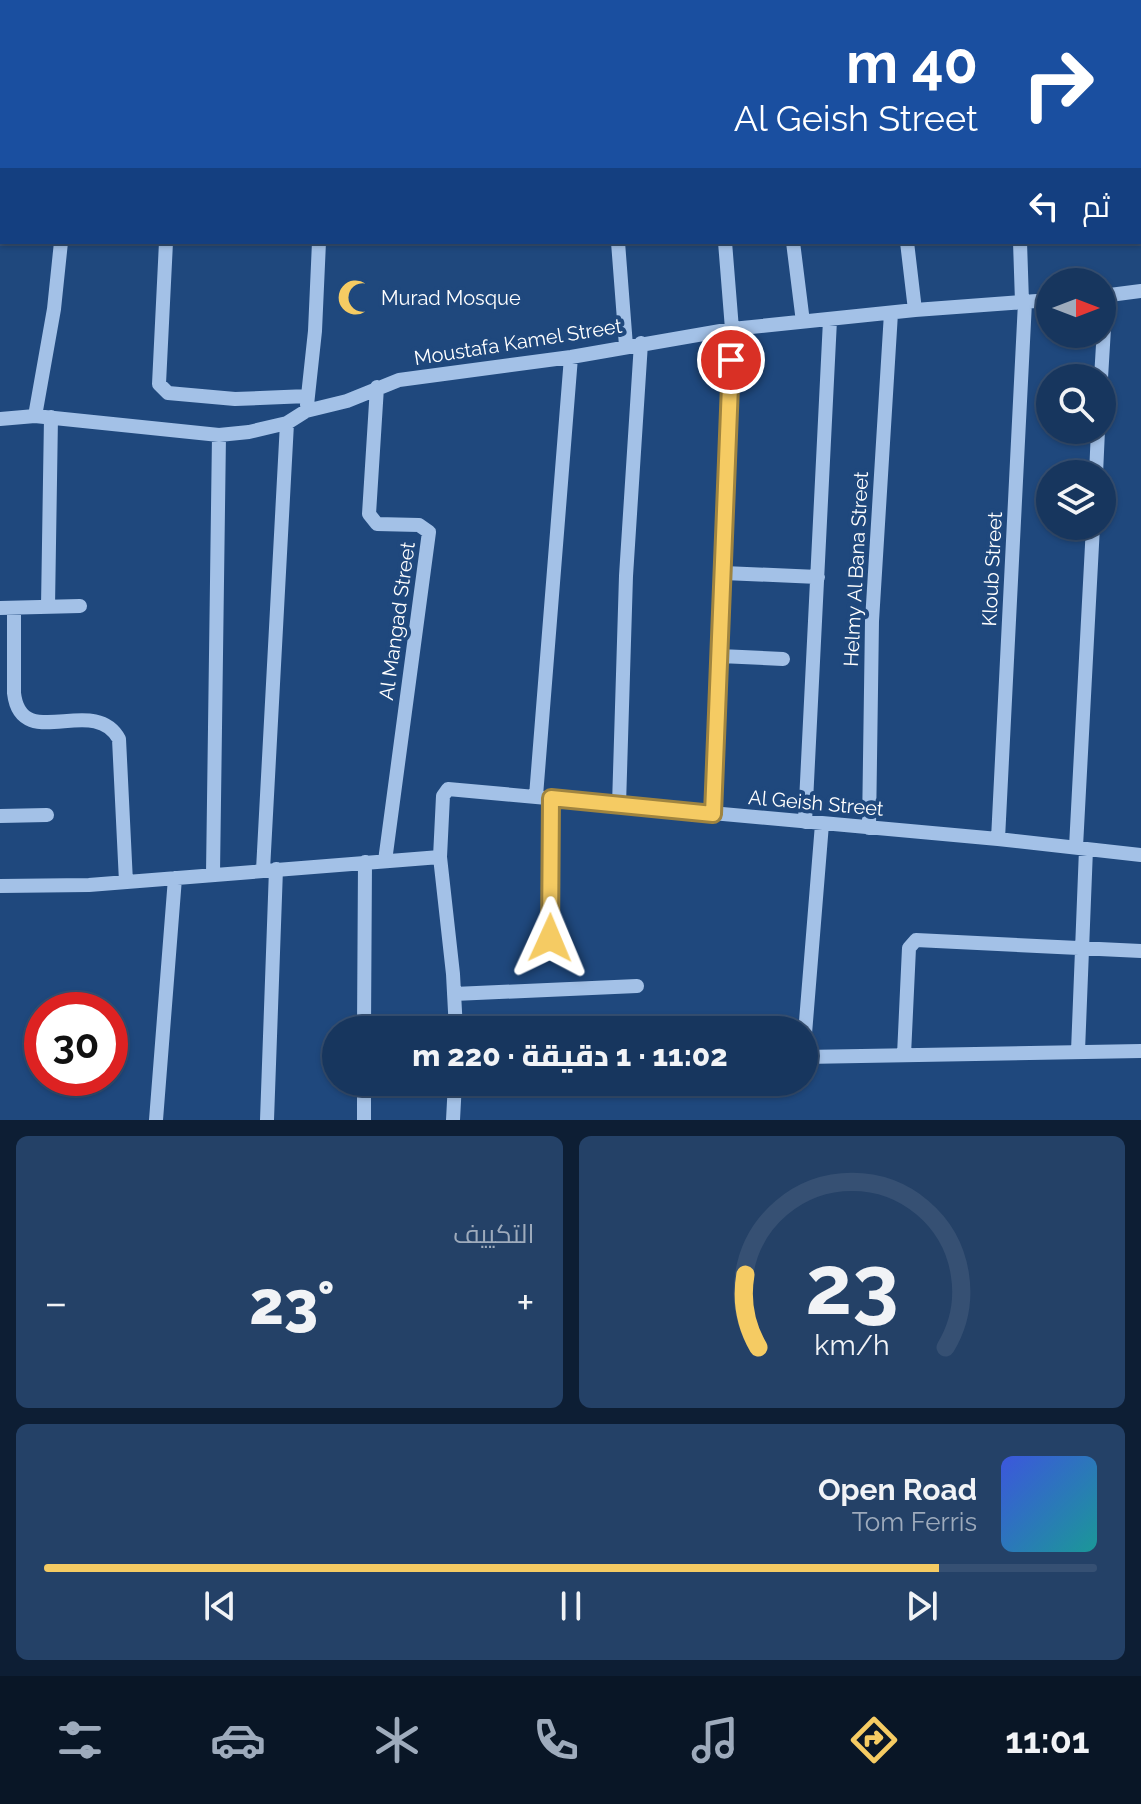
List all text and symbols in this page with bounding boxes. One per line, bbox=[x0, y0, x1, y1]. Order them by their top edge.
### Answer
text: 40 m bbox=[846, 30, 978, 96]
icon: right bbox=[1006, 32, 1110, 136]
text: Al Geish Street bbox=[734, 97, 978, 139]
icon: left bbox=[1022, 184, 1066, 228]
text: ثم bbox=[1082, 189, 1110, 224]
north arrow bbox=[1036, 268, 1116, 348]
map controls bbox=[1036, 268, 1116, 540]
mosque icon: Murad Mosque bbox=[336, 279, 374, 317]
place label: Murad Mosque bbox=[381, 286, 521, 310]
street label: Moustafa Kamel Street bbox=[412, 314, 624, 370]
pin bbox=[697, 326, 765, 394]
icon: arrive bbox=[709, 338, 753, 382]
button: search bbox=[1036, 364, 1116, 444]
button: layers bbox=[1036, 460, 1116, 540]
street label: Helmy Al Bana Street bbox=[839, 470, 873, 667]
street label: Kloub Street bbox=[977, 511, 1007, 627]
street label: Al Mangad Street bbox=[374, 540, 420, 702]
street label: Al Geish Street bbox=[747, 785, 885, 821]
position arrow bbox=[508, 896, 592, 980]
speed limit sign: 30 bbox=[24, 992, 128, 1096]
text: 11:02 · 1 دقيقة · 220 m bbox=[412, 1038, 728, 1073]
text: التكييف bbox=[453, 1219, 535, 1249]
text: 23 bbox=[805, 1236, 898, 1333]
text: 23° bbox=[249, 1268, 335, 1338]
text: − bbox=[44, 1277, 68, 1328]
text: + bbox=[516, 1277, 535, 1328]
text: km/h bbox=[814, 1328, 889, 1362]
text: Open Road bbox=[818, 1472, 977, 1507]
text: Tom Ferris bbox=[852, 1507, 977, 1537]
icon: previous bbox=[198, 1584, 242, 1628]
icon: pause bbox=[549, 1584, 593, 1628]
icon: next bbox=[900, 1584, 944, 1628]
icon: filters bbox=[52, 1712, 108, 1768]
icon: car bbox=[210, 1712, 266, 1768]
icon: climate bbox=[369, 1712, 425, 1768]
icon: phone bbox=[528, 1712, 584, 1768]
icon: music bbox=[687, 1712, 743, 1768]
icon: directions bbox=[846, 1712, 902, 1768]
text: 11:01 bbox=[1005, 1719, 1090, 1761]

